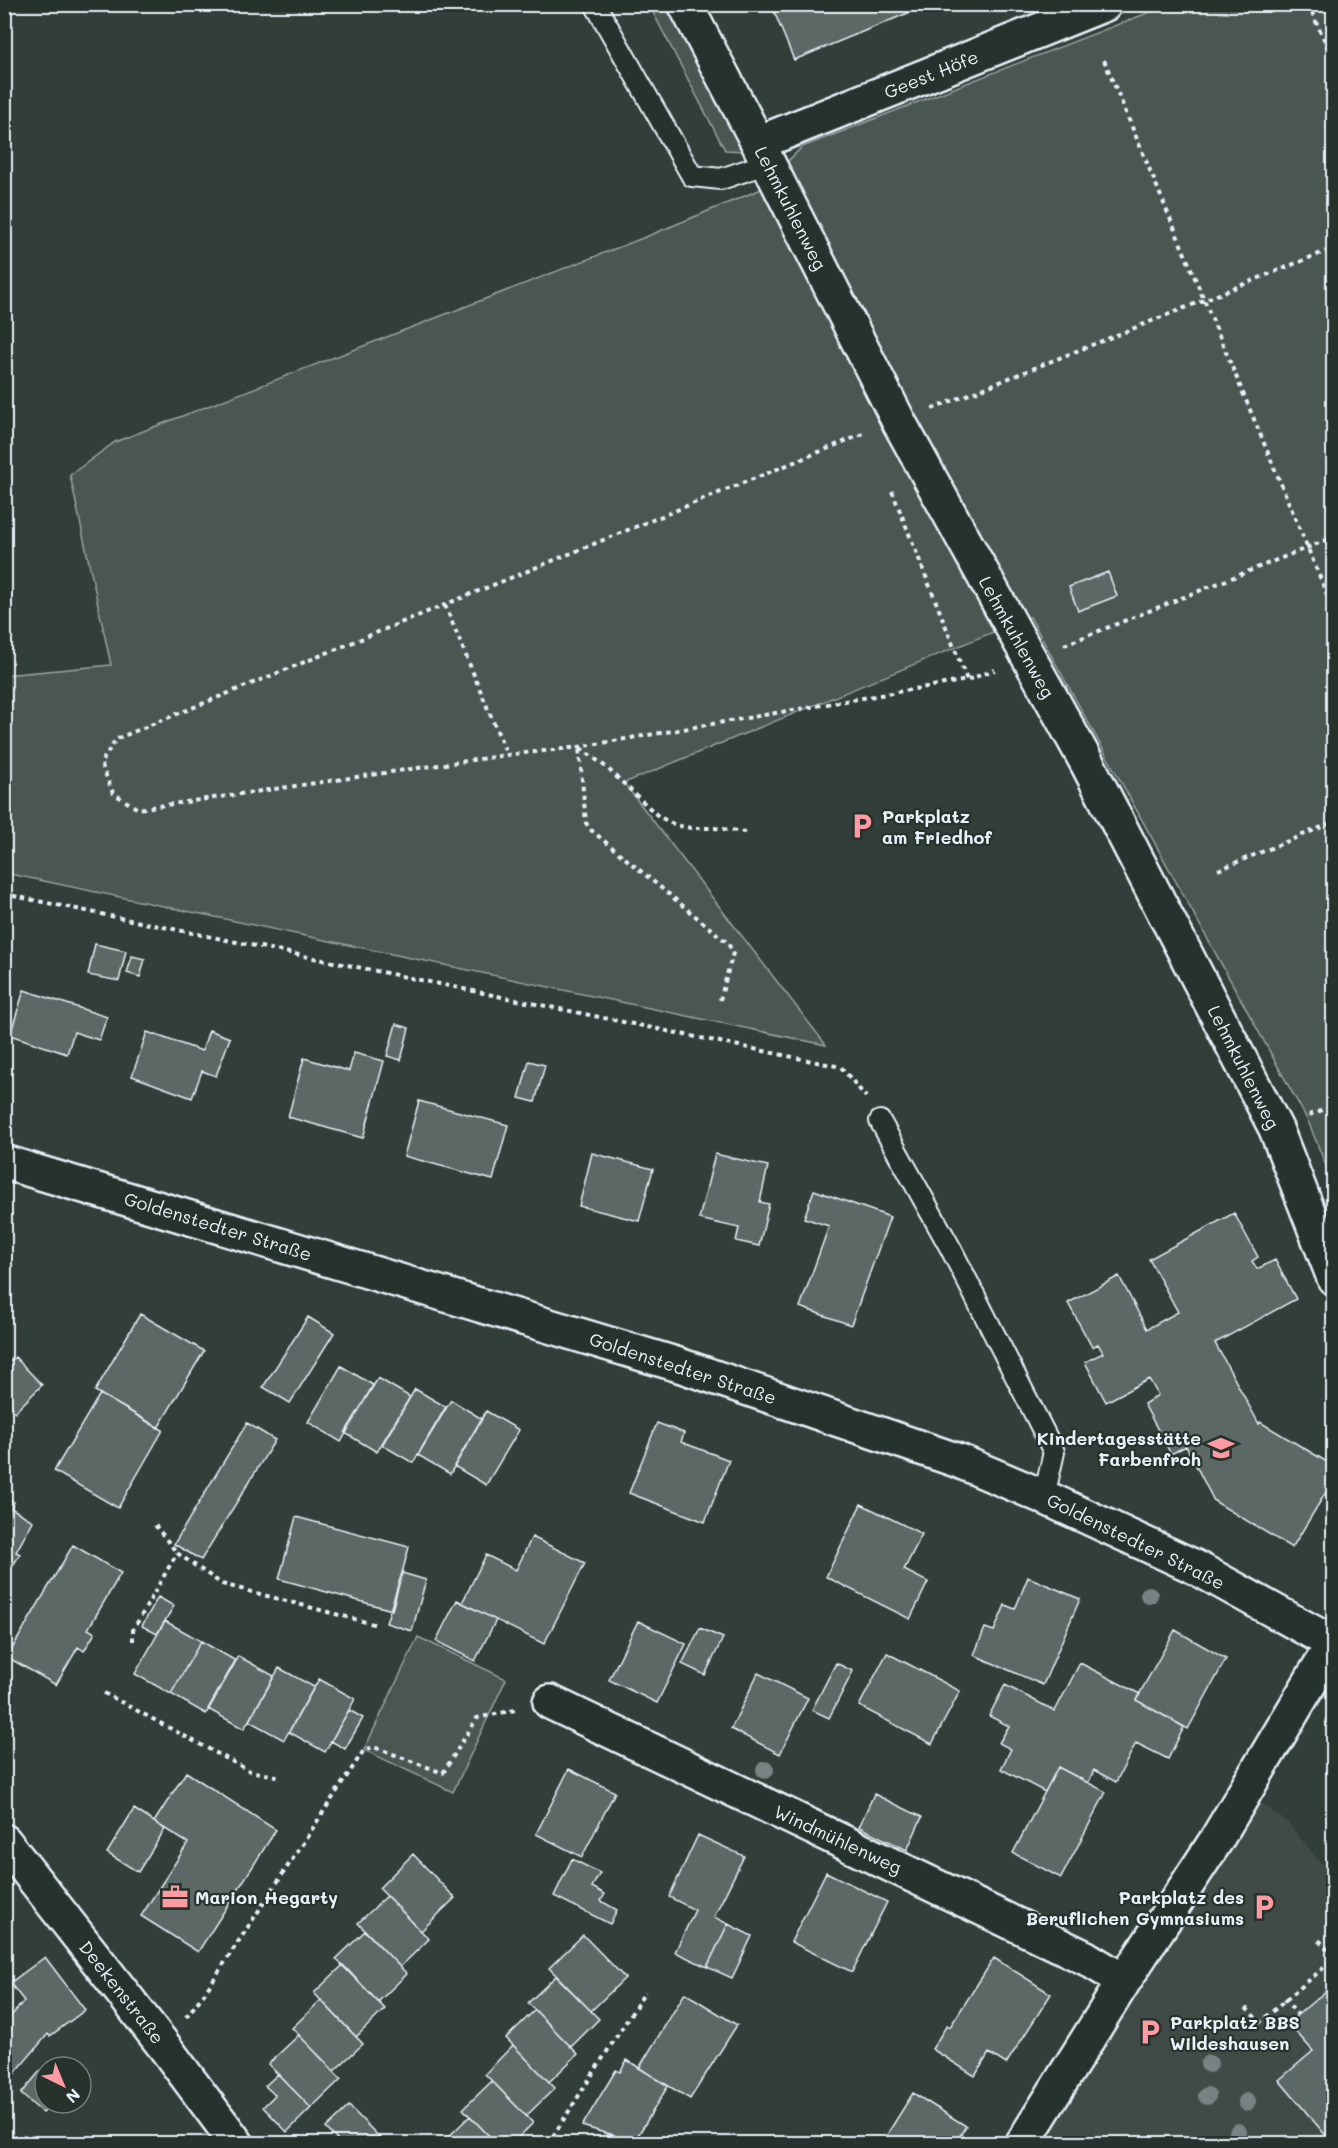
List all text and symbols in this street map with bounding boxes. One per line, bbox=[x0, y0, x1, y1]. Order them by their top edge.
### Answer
street label: Geest Höfe bbox=[880, 44, 982, 104]
street label: Lehmkuhlenweg bbox=[749, 142, 833, 274]
street label: Lehmkuhlenweg bbox=[974, 572, 1060, 702]
place label: Parkplatz am Friedhof bbox=[882, 804, 992, 849]
parking icon: Parkplatz am Friedhof bbox=[847, 811, 877, 841]
street label: Lehmkuhlenweg bbox=[1202, 1001, 1286, 1133]
street label: Goldenstedter Straße bbox=[121, 1186, 315, 1266]
street label: Goldenstedter Straße bbox=[587, 1326, 779, 1410]
place label: Kindertagesstätte Farbenfroh bbox=[1037, 1426, 1201, 1471]
school or university icon: Kindertagesstätte Farbenfroh bbox=[1206, 1433, 1236, 1463]
street label: Goldenstedter Straße bbox=[1043, 1487, 1229, 1595]
street label: Windmühlenweg bbox=[770, 1799, 906, 1879]
office icon: Marion Hegarty bbox=[160, 1882, 190, 1912]
place label: Marion Hegarty bbox=[195, 1885, 338, 1909]
place label: Parkplatz des Beruflichen Gymnasiums bbox=[1026, 1885, 1244, 1930]
parking icon: Parkplatz des Beruflichen Gymnasiums bbox=[1249, 1892, 1279, 1922]
street label: Deekenstraße bbox=[74, 1935, 170, 2049]
place label: Parkplatz BBS Wildeshausen bbox=[1170, 2010, 1300, 2055]
parking icon: Parkplatz BBS Wildeshausen bbox=[1135, 2017, 1165, 2047]
north arrow bbox=[33, 2055, 93, 2115]
text: N bbox=[62, 2085, 85, 2108]

